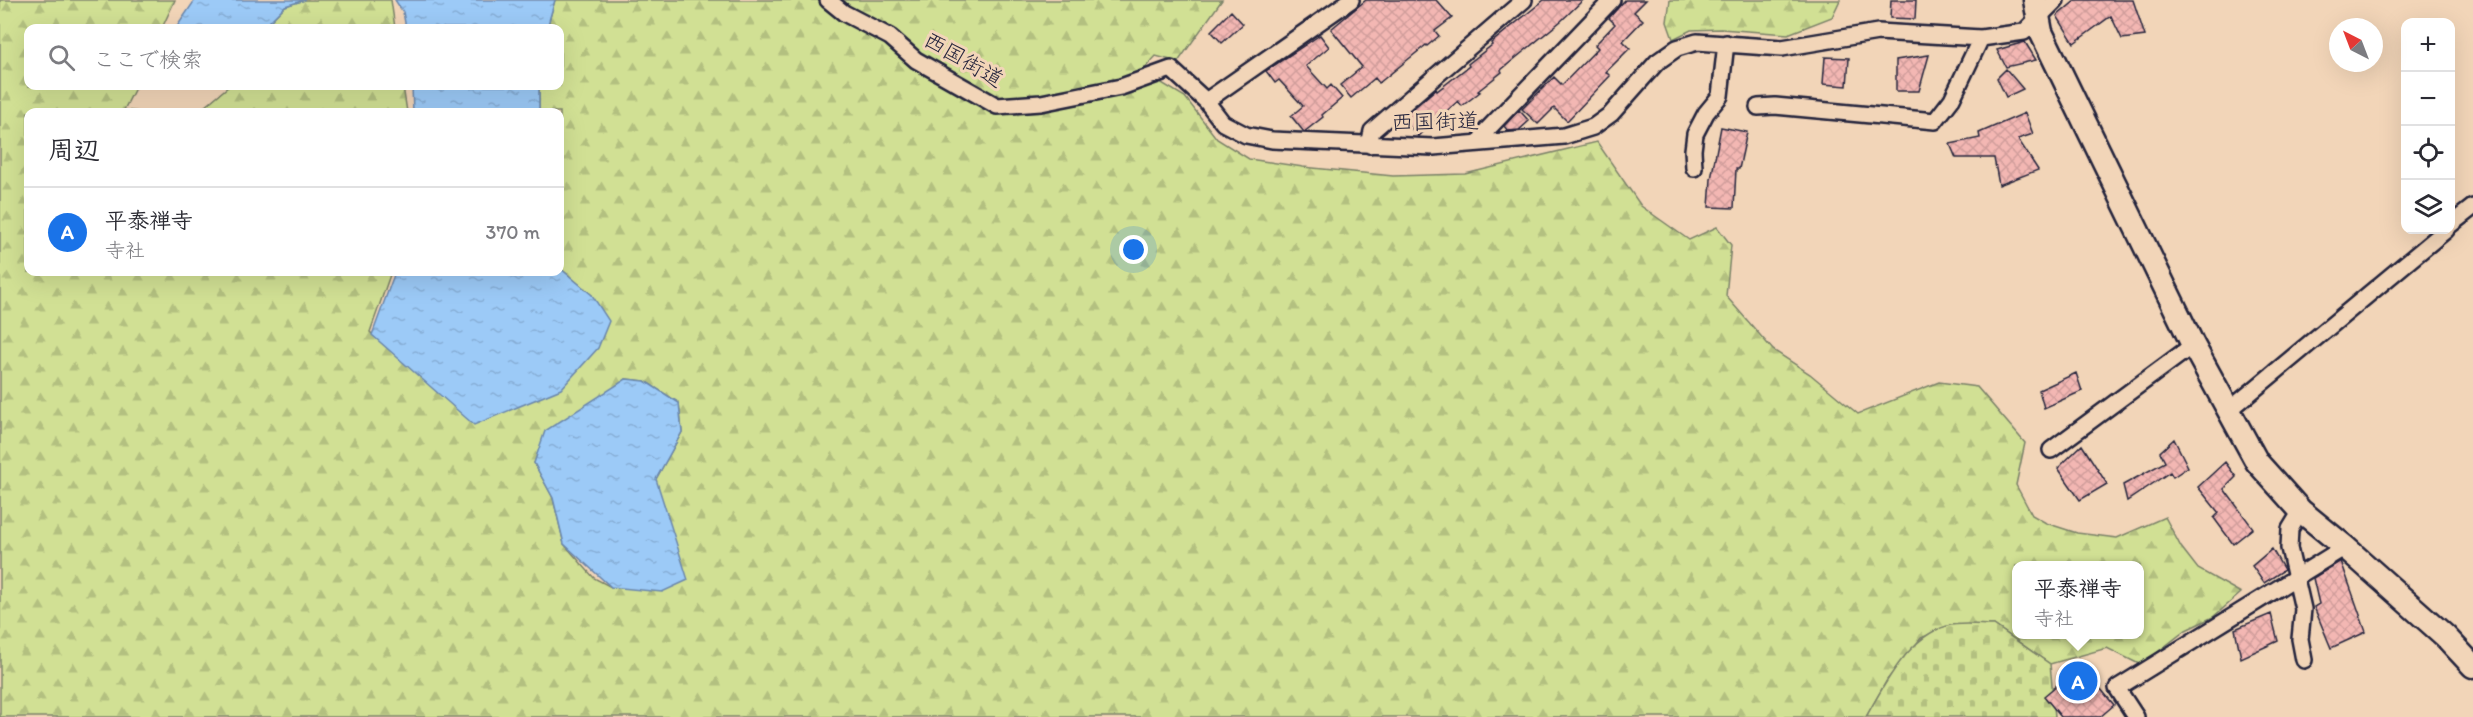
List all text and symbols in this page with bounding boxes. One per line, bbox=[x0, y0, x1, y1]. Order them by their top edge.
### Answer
north arrow bbox=[2329, 18, 2383, 72]
map controls bbox=[2401, 18, 2455, 234]
button: + bbox=[2401, 18, 2455, 72]
search box bbox=[24, 24, 564, 90]
street label: 西国街道 bbox=[919, 26, 1009, 93]
icon: search bbox=[45, 41, 78, 74]
text: ここで検索 bbox=[93, 46, 203, 73]
button: − bbox=[2401, 72, 2455, 126]
street label: 西国街道 bbox=[1391, 107, 1479, 136]
button: locate bbox=[2401, 126, 2455, 180]
text: 周辺 bbox=[48, 134, 100, 166]
button: layers bbox=[2401, 180, 2455, 234]
text: 平泰禅寺 bbox=[105, 207, 193, 234]
text: A bbox=[61, 220, 74, 244]
text: 370 m bbox=[486, 220, 540, 244]
your location bbox=[1119, 235, 1148, 264]
text: 寺社 bbox=[105, 238, 145, 262]
popup bbox=[2012, 561, 2144, 639]
text: 平泰禅寺 bbox=[2034, 575, 2122, 602]
text: 寺社 bbox=[2034, 606, 2074, 630]
pin: A bbox=[2058, 658, 2098, 704]

